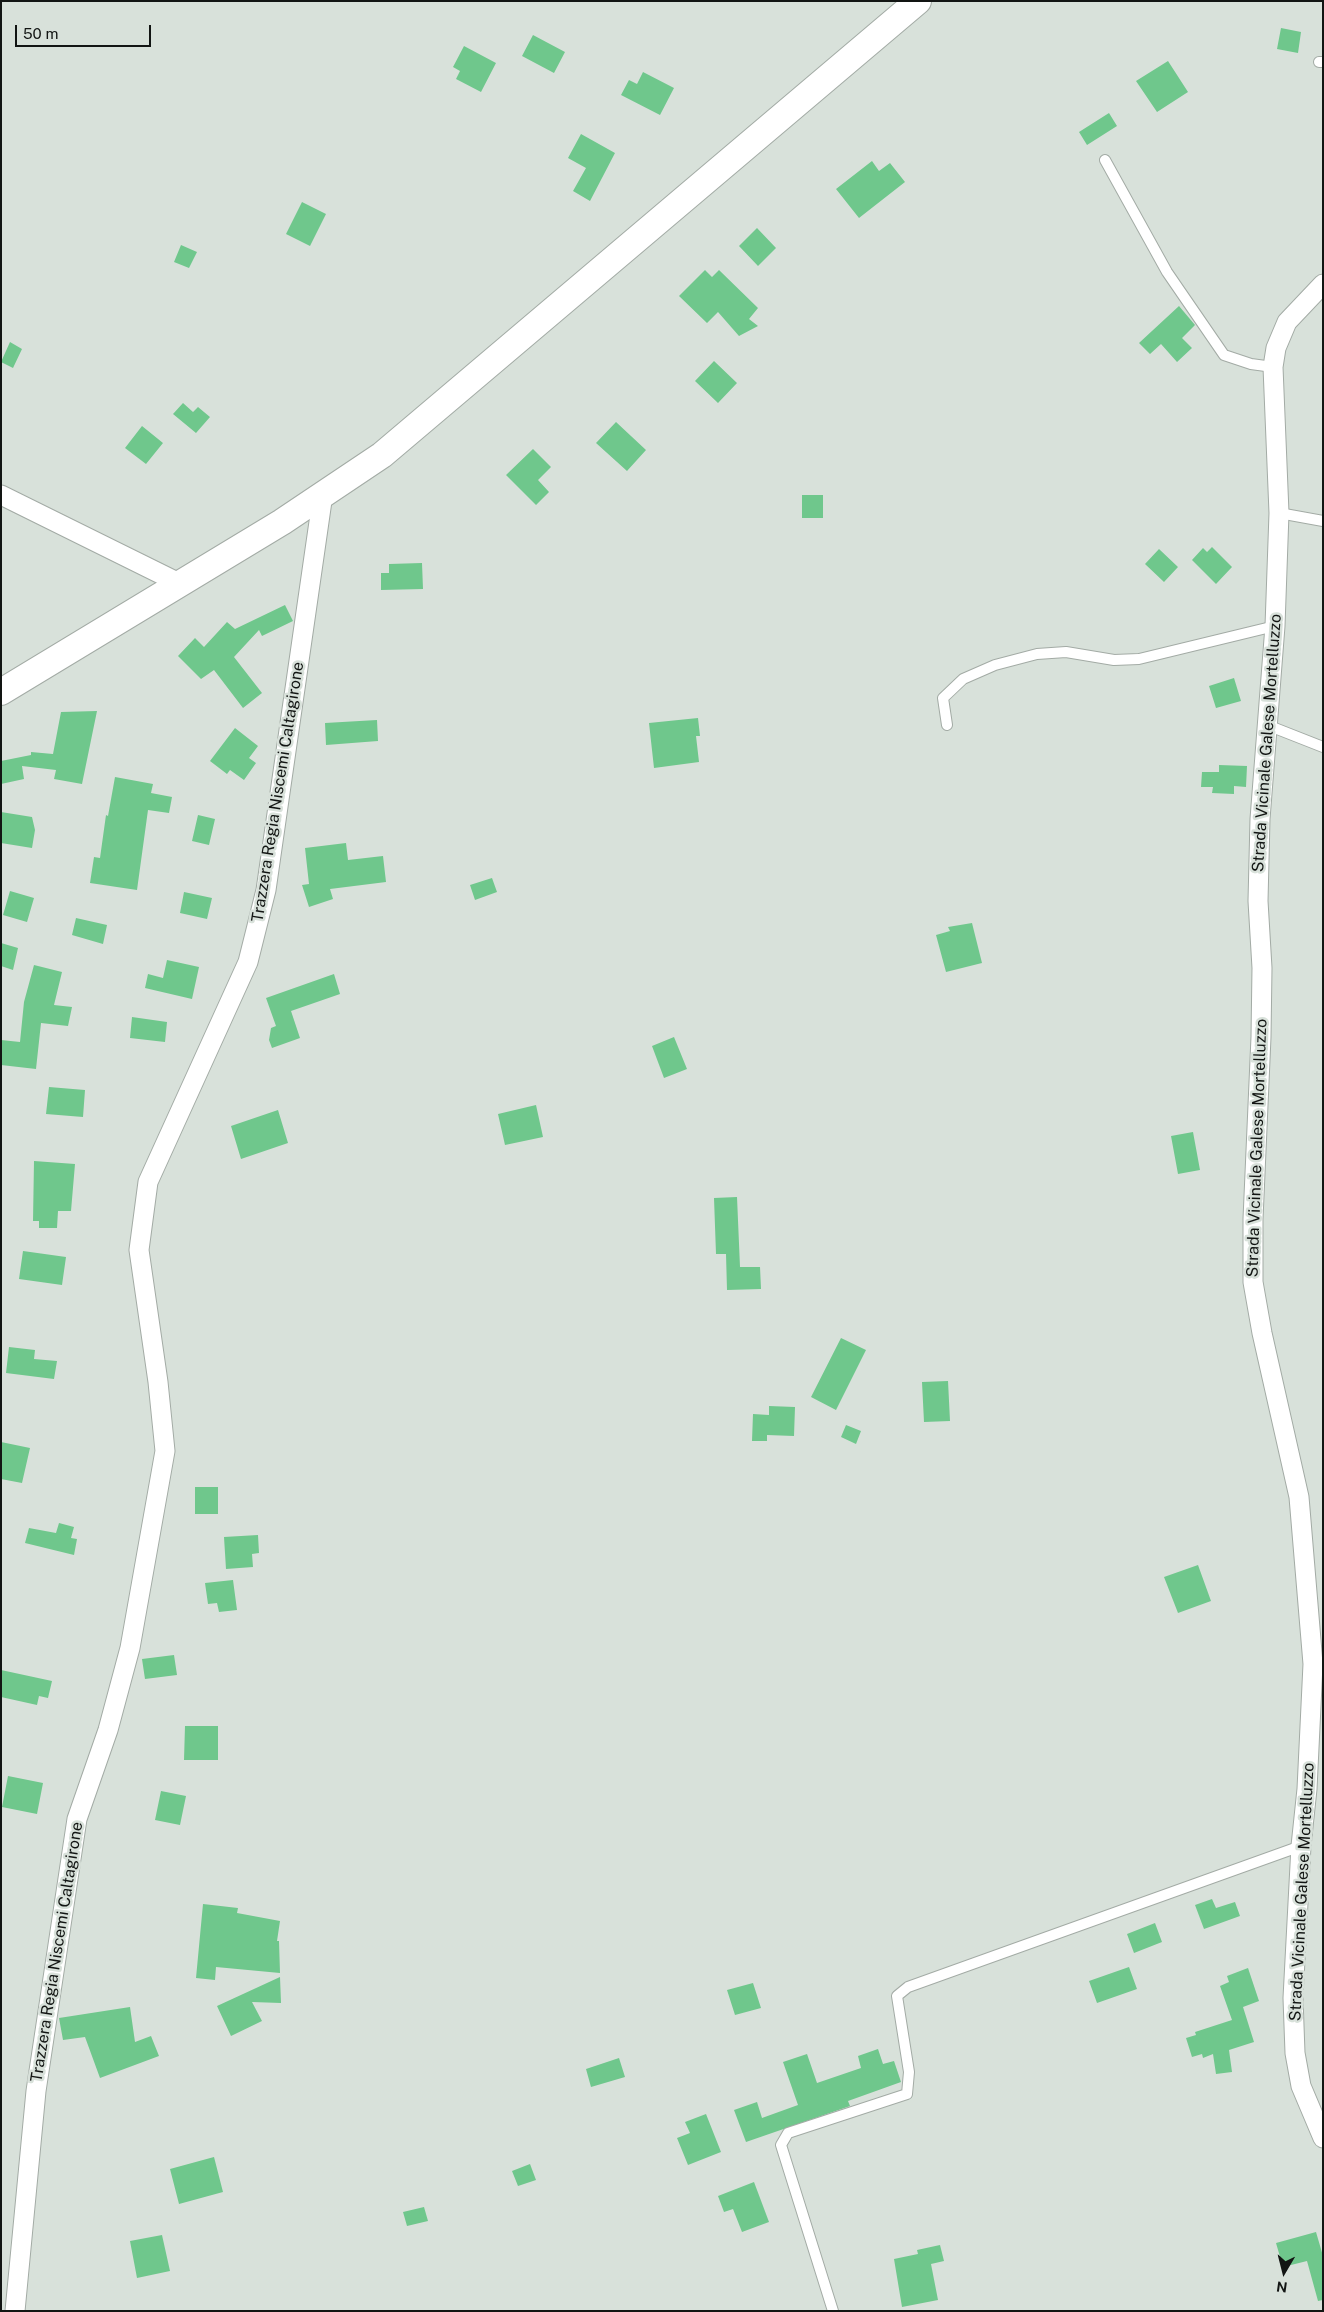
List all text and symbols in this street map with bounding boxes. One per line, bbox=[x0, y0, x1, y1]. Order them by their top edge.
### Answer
scale bar bbox=[18, 15, 154, 47]
text: 50 m bbox=[23, 25, 58, 42]
street label: Strada Vicinale Galese Mortelluzzo bbox=[1248, 613, 1286, 873]
street label: Trazzera Regia Niscemi Caltagirone bbox=[248, 660, 308, 924]
street label: Strada Vicinale Galese Mortelluzzo bbox=[1243, 1018, 1271, 1278]
street label: Strada Vicinale Galese Mortelluzzo bbox=[1286, 1762, 1318, 2022]
street label: Trazzera Regia Niscemi Caltagirone bbox=[27, 1820, 87, 2084]
north arrow bbox=[1259, 2247, 1309, 2297]
text: N bbox=[1275, 2278, 1288, 2296]

